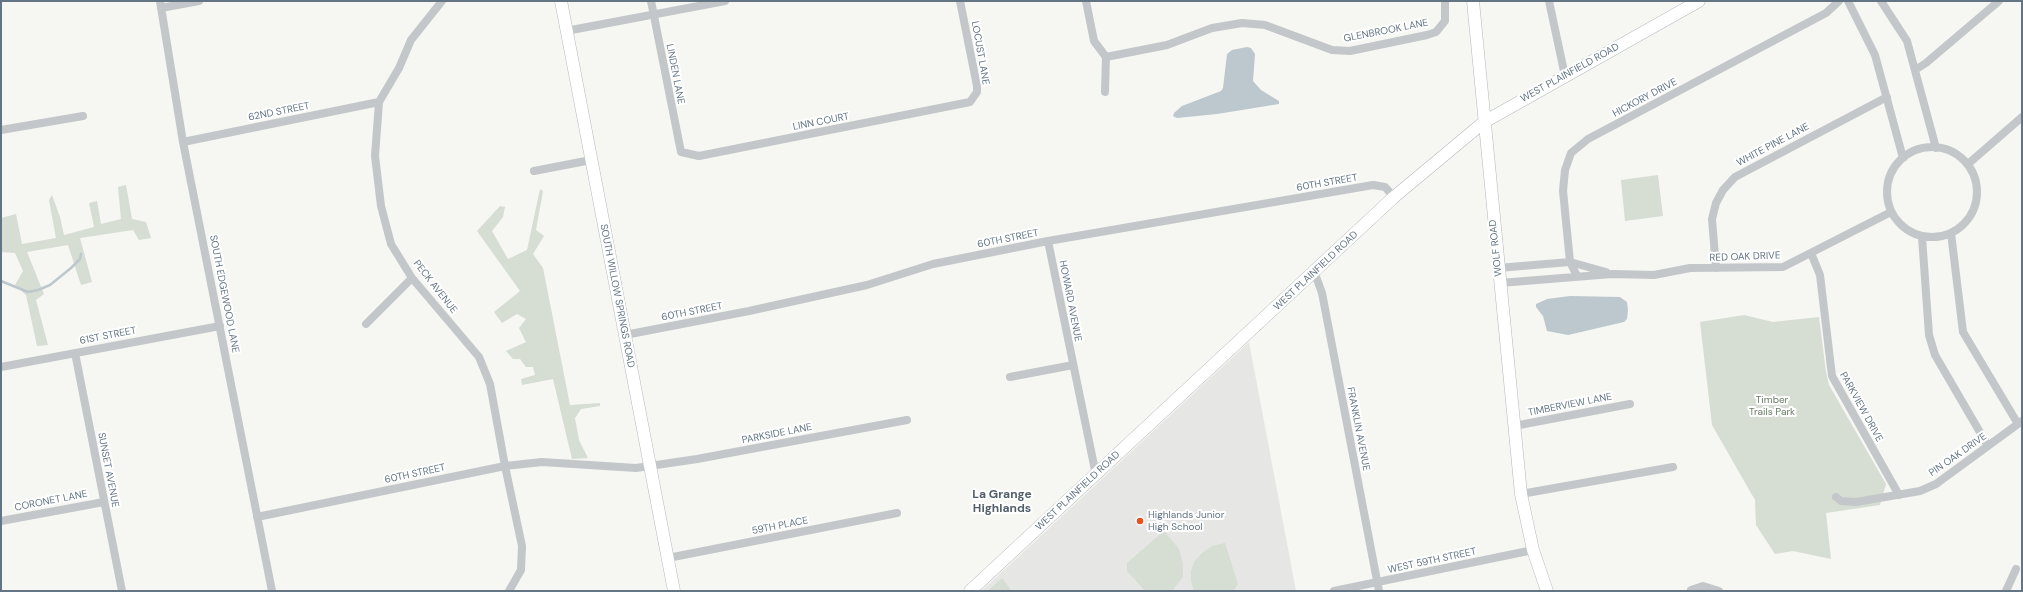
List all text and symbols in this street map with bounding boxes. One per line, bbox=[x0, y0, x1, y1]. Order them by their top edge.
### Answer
street label: GLENBROOK LANE bbox=[1343, 17, 1429, 45]
street label: LOCUST LANE bbox=[968, 20, 992, 86]
street label: WEST PLAINFIELD ROAD bbox=[1519, 41, 1621, 105]
street label: LINDEN LANE bbox=[663, 43, 687, 105]
street label: HICKORY DRIVE bbox=[1611, 76, 1679, 120]
street label: 62ND STREET bbox=[247, 100, 311, 124]
street label: LINN COURT bbox=[792, 111, 850, 133]
street label: WHITE PINE LANE bbox=[1735, 121, 1811, 169]
street label: 60TH STREET bbox=[1295, 172, 1359, 194]
street label: WOLF ROAD bbox=[1487, 219, 1505, 277]
street label: SOUTH WILLOW SPRINGS ROAD bbox=[597, 223, 637, 369]
street label: 60TH STREET bbox=[976, 227, 1040, 251]
street label: WEST PLAINFIELD ROAD bbox=[1271, 229, 1361, 313]
street label: SOUTH EDGEWOOD LANE bbox=[207, 234, 241, 354]
street label: RED OAK DRIVE bbox=[1709, 250, 1781, 264]
street label: PECK AVENUE bbox=[410, 258, 460, 316]
street label: HOWARD AVENUE bbox=[1056, 259, 1084, 343]
street label: 60TH STREET bbox=[660, 300, 724, 324]
street label: 61ST STREET bbox=[79, 325, 137, 347]
street label: PARKVIEW DRIVE bbox=[1837, 370, 1885, 444]
street label: FRANKLIN AVENUE bbox=[1344, 386, 1372, 472]
street label: TIMBERVIEW LANE bbox=[1527, 391, 1613, 419]
park label: Timber Trails Park bbox=[1749, 394, 1795, 418]
street label: PARKSIDE LANE bbox=[741, 421, 813, 447]
street label: PIN OAK DRIVE bbox=[1927, 431, 1989, 479]
street label: SUNSET AVENUE bbox=[95, 432, 121, 508]
street label: WEST PLAINFIELD ROAD bbox=[1033, 449, 1123, 533]
street label: 60TH STREET bbox=[383, 462, 447, 486]
street label: CORONET LANE bbox=[14, 488, 88, 514]
district label: La Grange Highlands bbox=[972, 488, 1032, 516]
place label: Highlands Junior High School bbox=[1148, 509, 1224, 532]
street label: 59TH PLACE bbox=[751, 515, 809, 537]
marker: Highlands Junior High School bbox=[1135, 516, 1145, 526]
street label: WEST 59TH STREET bbox=[1387, 546, 1477, 576]

